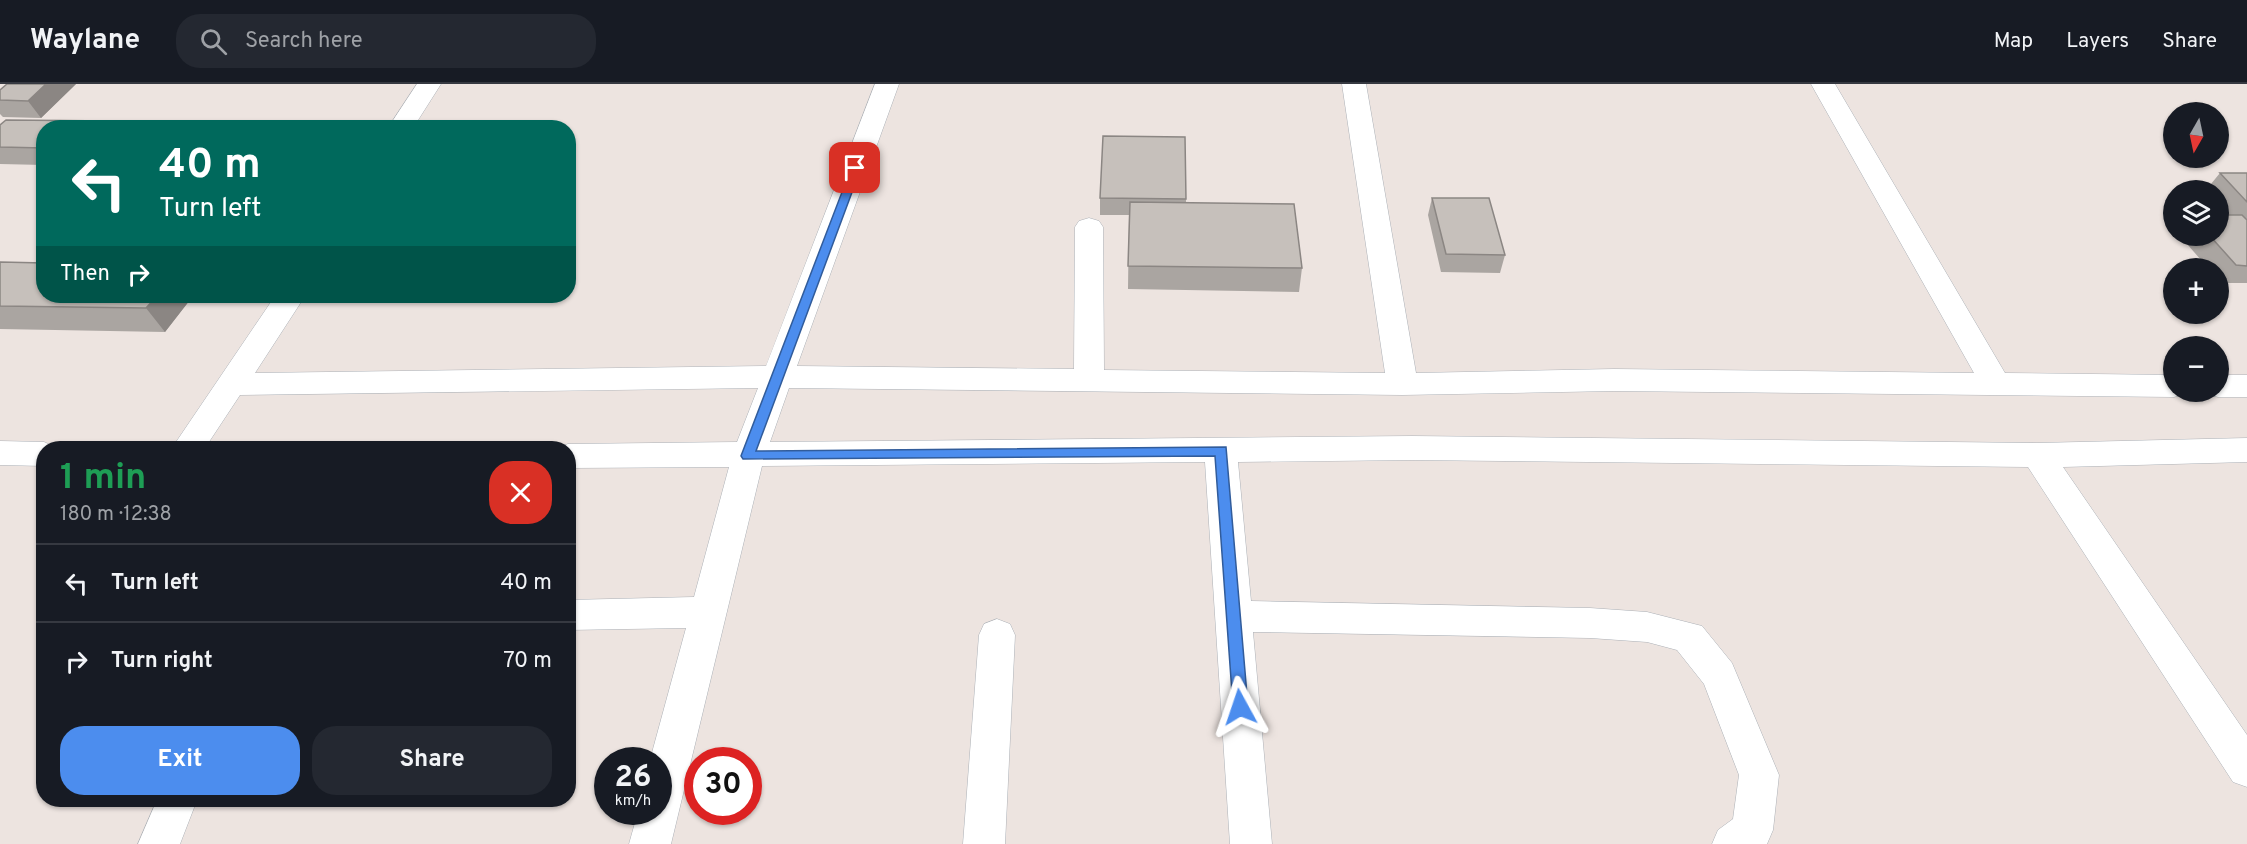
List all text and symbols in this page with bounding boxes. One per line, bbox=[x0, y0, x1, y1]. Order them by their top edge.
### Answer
search box bbox=[176, 14, 596, 68]
text: Waylane bbox=[30, 23, 140, 59]
icon: search bbox=[197, 25, 230, 58]
text: Search here bbox=[245, 28, 363, 55]
text: Map bbox=[1994, 28, 2033, 55]
text: Layers bbox=[2066, 28, 2129, 55]
text: Share bbox=[2162, 28, 2217, 55]
north arrow bbox=[2163, 102, 2229, 168]
map controls bbox=[2163, 102, 2229, 402]
text: 40 m bbox=[159, 140, 261, 193]
pin bbox=[829, 142, 880, 193]
icon: left bbox=[60, 144, 138, 222]
icon: arrive bbox=[838, 151, 871, 184]
button: layers bbox=[2163, 180, 2229, 246]
text: Turn left bbox=[159, 192, 261, 226]
icon: right bbox=[122, 258, 155, 291]
button: + bbox=[2163, 258, 2229, 324]
text: Then bbox=[60, 261, 110, 288]
button: − bbox=[2163, 336, 2229, 402]
text: 1 min bbox=[60, 456, 146, 502]
button: close bbox=[489, 461, 552, 524]
text: 180 m · 12:38 bbox=[60, 502, 172, 528]
icon: left bbox=[60, 567, 93, 600]
text: Turn left bbox=[111, 570, 199, 597]
text: 40 m bbox=[500, 570, 552, 597]
icon: right bbox=[60, 645, 93, 678]
text: Turn right bbox=[111, 648, 213, 675]
text: 70 m bbox=[503, 648, 552, 675]
position arrow bbox=[1208, 675, 1272, 739]
button: Exit bbox=[60, 726, 300, 795]
button: Share bbox=[312, 726, 552, 795]
speed limit sign: 30 bbox=[684, 747, 762, 825]
text: 26 bbox=[615, 760, 651, 797]
text: km/h bbox=[615, 792, 651, 811]

